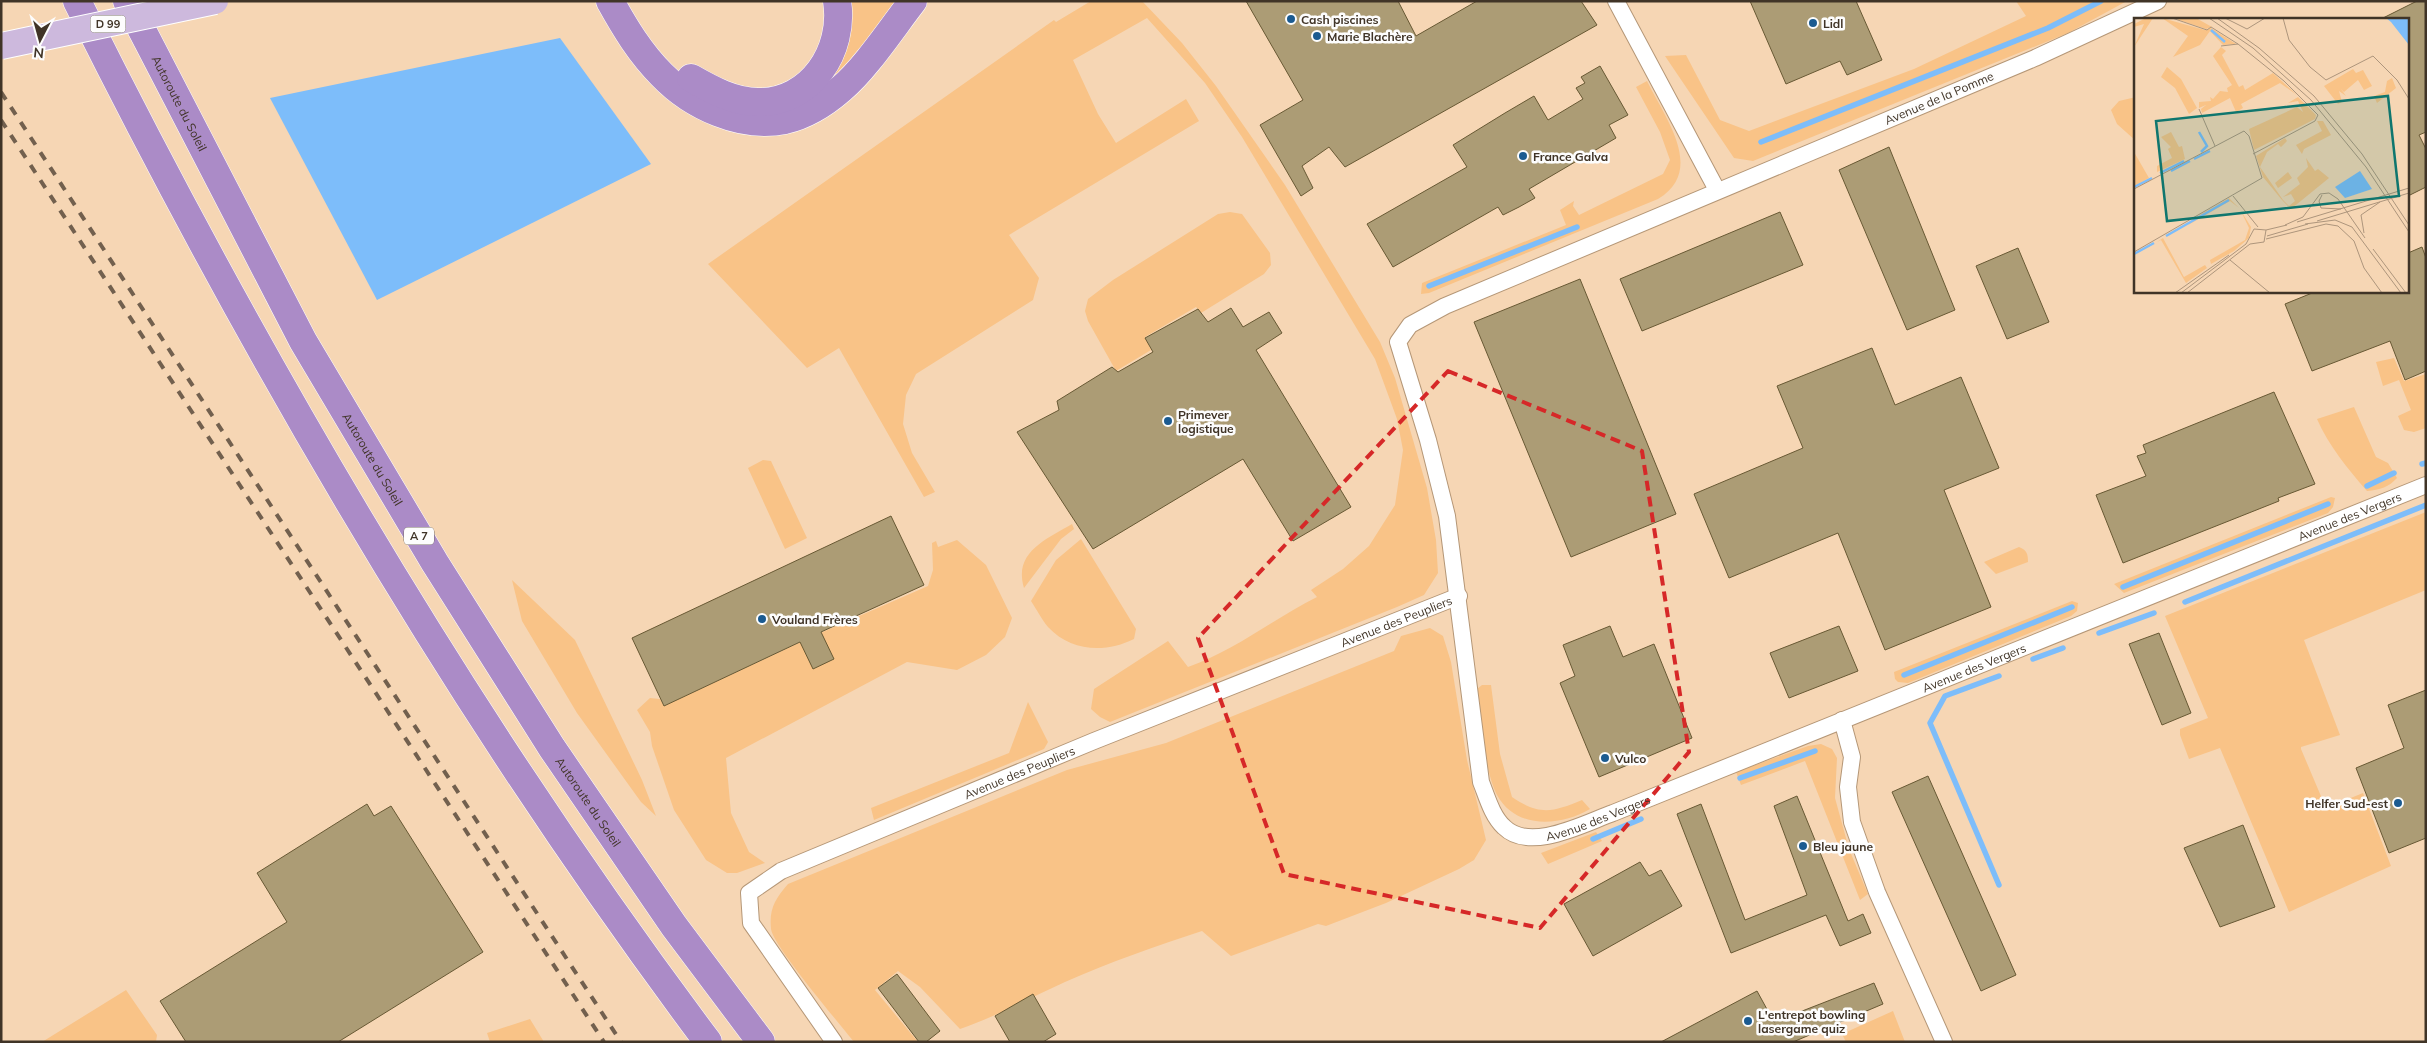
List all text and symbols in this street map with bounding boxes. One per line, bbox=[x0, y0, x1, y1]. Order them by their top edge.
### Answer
place label: Cash piscines bbox=[1301, 12, 1379, 27]
marker: Cash piscines bbox=[1285, 13, 1297, 25]
north arrow bbox=[15, 15, 65, 65]
road number: D 99 bbox=[90, 15, 126, 32]
place label: Lidl bbox=[1823, 16, 1843, 31]
marker: Lidl bbox=[1807, 17, 1819, 29]
inset map bbox=[2134, 18, 2410, 292]
place label: Marie Blachère bbox=[1327, 29, 1413, 44]
marker: Marie Blachère bbox=[1311, 30, 1323, 42]
text: N bbox=[32, 43, 45, 62]
street label: Autoroute du Soleil bbox=[149, 53, 211, 153]
street label: Avenue de la Pomme bbox=[1882, 68, 1996, 128]
place label: France Galva bbox=[1533, 149, 1608, 164]
marker: France Galva bbox=[1517, 150, 1529, 162]
place label: Primever logistique bbox=[1178, 407, 1234, 436]
street label: Autoroute du Soleil bbox=[340, 410, 406, 508]
marker: Primever logistique bbox=[1162, 415, 1174, 427]
street label: Avenue des Vergers bbox=[2296, 488, 2404, 543]
road number: A 7 bbox=[404, 528, 434, 544]
street label: Avenue des Peupliers bbox=[1338, 592, 1454, 650]
place label: Vouland Frères bbox=[771, 612, 858, 627]
marker: Vouland Frères bbox=[756, 613, 768, 625]
street label: Avenue des Vergers bbox=[1920, 640, 2028, 695]
street label: Avenue des Peupliers bbox=[962, 742, 1077, 802]
place label: Vulco bbox=[1614, 751, 1646, 766]
marker: Vulco bbox=[1599, 752, 1611, 764]
street label: Autoroute du Soleil bbox=[553, 754, 625, 849]
street label: Avenue des Vergers bbox=[1544, 791, 1652, 844]
place label: Helfer Sud-est bbox=[2305, 796, 2388, 811]
marker: Helfer Sud-est bbox=[2392, 797, 2404, 809]
place label: Bleu jaune bbox=[1813, 839, 1873, 854]
marker: Bleu jaune bbox=[1797, 840, 1809, 852]
place label: L'entrepot bowling lasergame quiz bbox=[1758, 1007, 1866, 1036]
marker: L'entrepot bowling lasergame quiz bbox=[1742, 1015, 1754, 1027]

